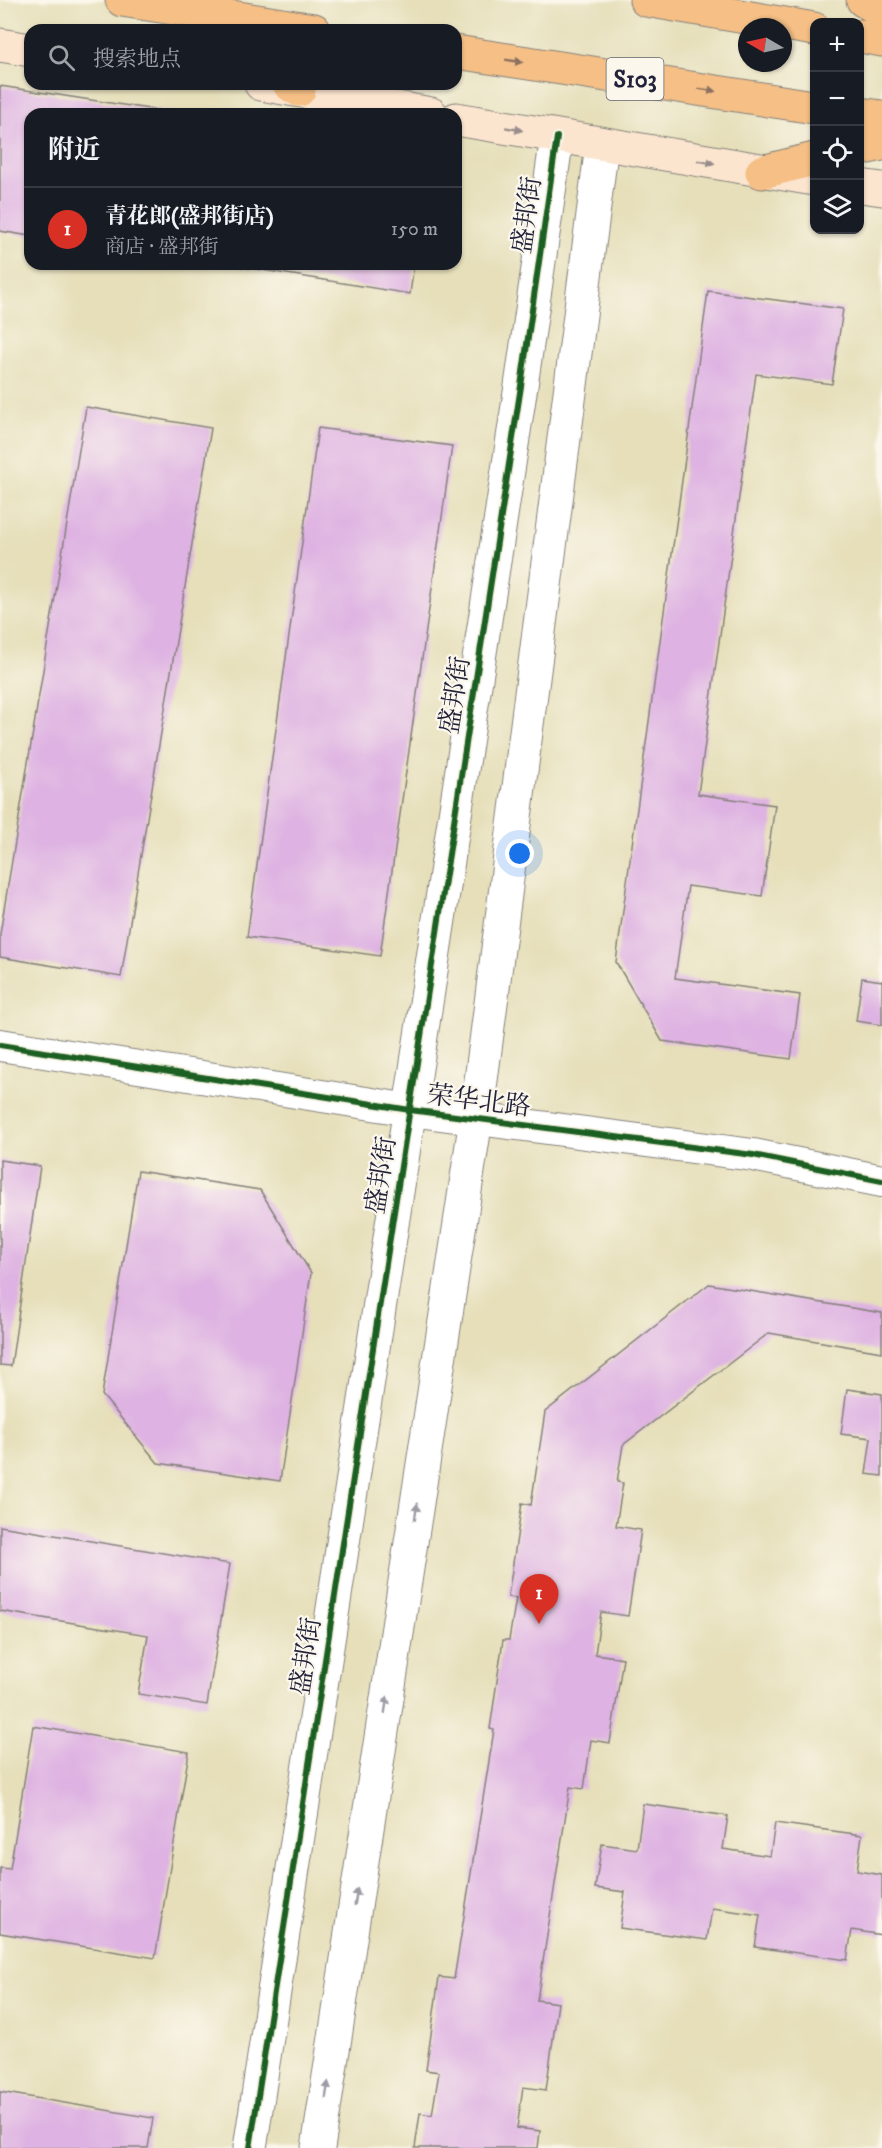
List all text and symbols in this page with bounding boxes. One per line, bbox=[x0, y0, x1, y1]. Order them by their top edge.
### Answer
north arrow bbox=[738, 18, 792, 72]
map controls bbox=[810, 18, 864, 234]
button: + bbox=[810, 18, 864, 72]
search box bbox=[24, 24, 462, 90]
icon: search bbox=[45, 41, 78, 74]
text: 搜索地点 bbox=[93, 46, 181, 73]
one-way arrow bbox=[504, 56, 523, 65]
road number: S103 bbox=[606, 58, 664, 100]
button: − bbox=[810, 72, 864, 126]
one-way arrow bbox=[697, 86, 716, 95]
one-way arrow bbox=[504, 125, 523, 134]
button: locate bbox=[810, 126, 864, 180]
text: 附近 bbox=[48, 134, 100, 167]
one-way arrow bbox=[696, 158, 715, 167]
street label: 盛邦街 bbox=[506, 174, 549, 256]
button: layers bbox=[810, 180, 864, 234]
text: 青花郎(盛邦街店) bbox=[105, 203, 274, 230]
text: 1 bbox=[64, 217, 71, 242]
text: 150 m bbox=[391, 217, 438, 242]
text: 商店 · 盛邦街 bbox=[105, 235, 218, 260]
street label: 盛邦街 bbox=[433, 654, 478, 736]
your location bbox=[505, 839, 534, 868]
street label: 荣华北路 bbox=[425, 1079, 532, 1124]
street label: 盛邦街 bbox=[359, 1134, 404, 1216]
one-way arrow bbox=[411, 1502, 420, 1521]
pin: 1 bbox=[520, 1574, 558, 1624]
street label: 盛邦街 bbox=[284, 1615, 329, 1697]
one-way arrow bbox=[382, 1695, 391, 1714]
one-way arrow bbox=[352, 1888, 361, 1907]
one-way arrow bbox=[322, 2081, 331, 2100]

